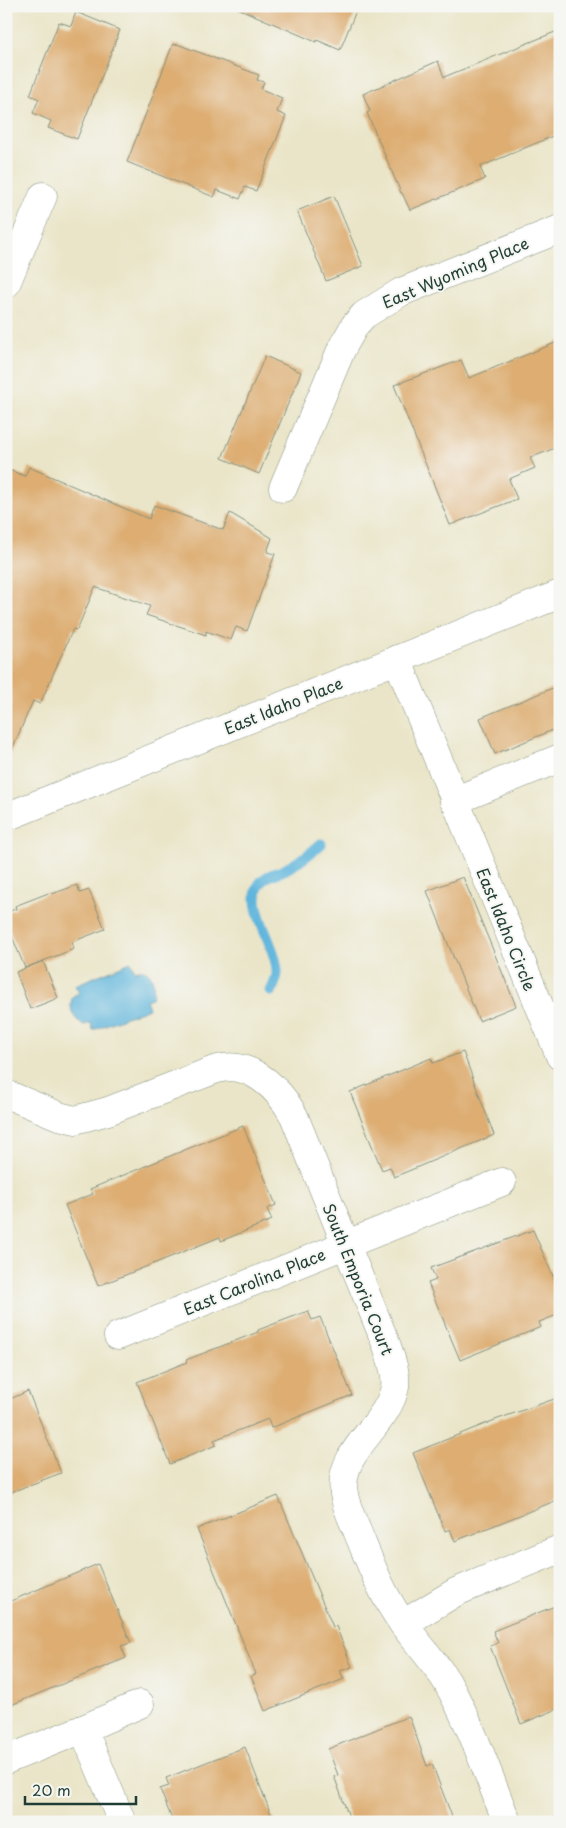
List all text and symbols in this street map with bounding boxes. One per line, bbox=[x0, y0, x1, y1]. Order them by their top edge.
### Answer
street label: East Wyoming Place bbox=[378, 230, 532, 314]
street label: East Idaho Place bbox=[220, 670, 346, 740]
street label: East Idaho Circle bbox=[471, 864, 543, 994]
street label: South Emporia Court bbox=[318, 1200, 401, 1359]
street label: East Carolina Place bbox=[179, 1242, 329, 1320]
scale bar bbox=[25, 1773, 136, 1805]
text: 20 m bbox=[32, 1778, 71, 1801]

